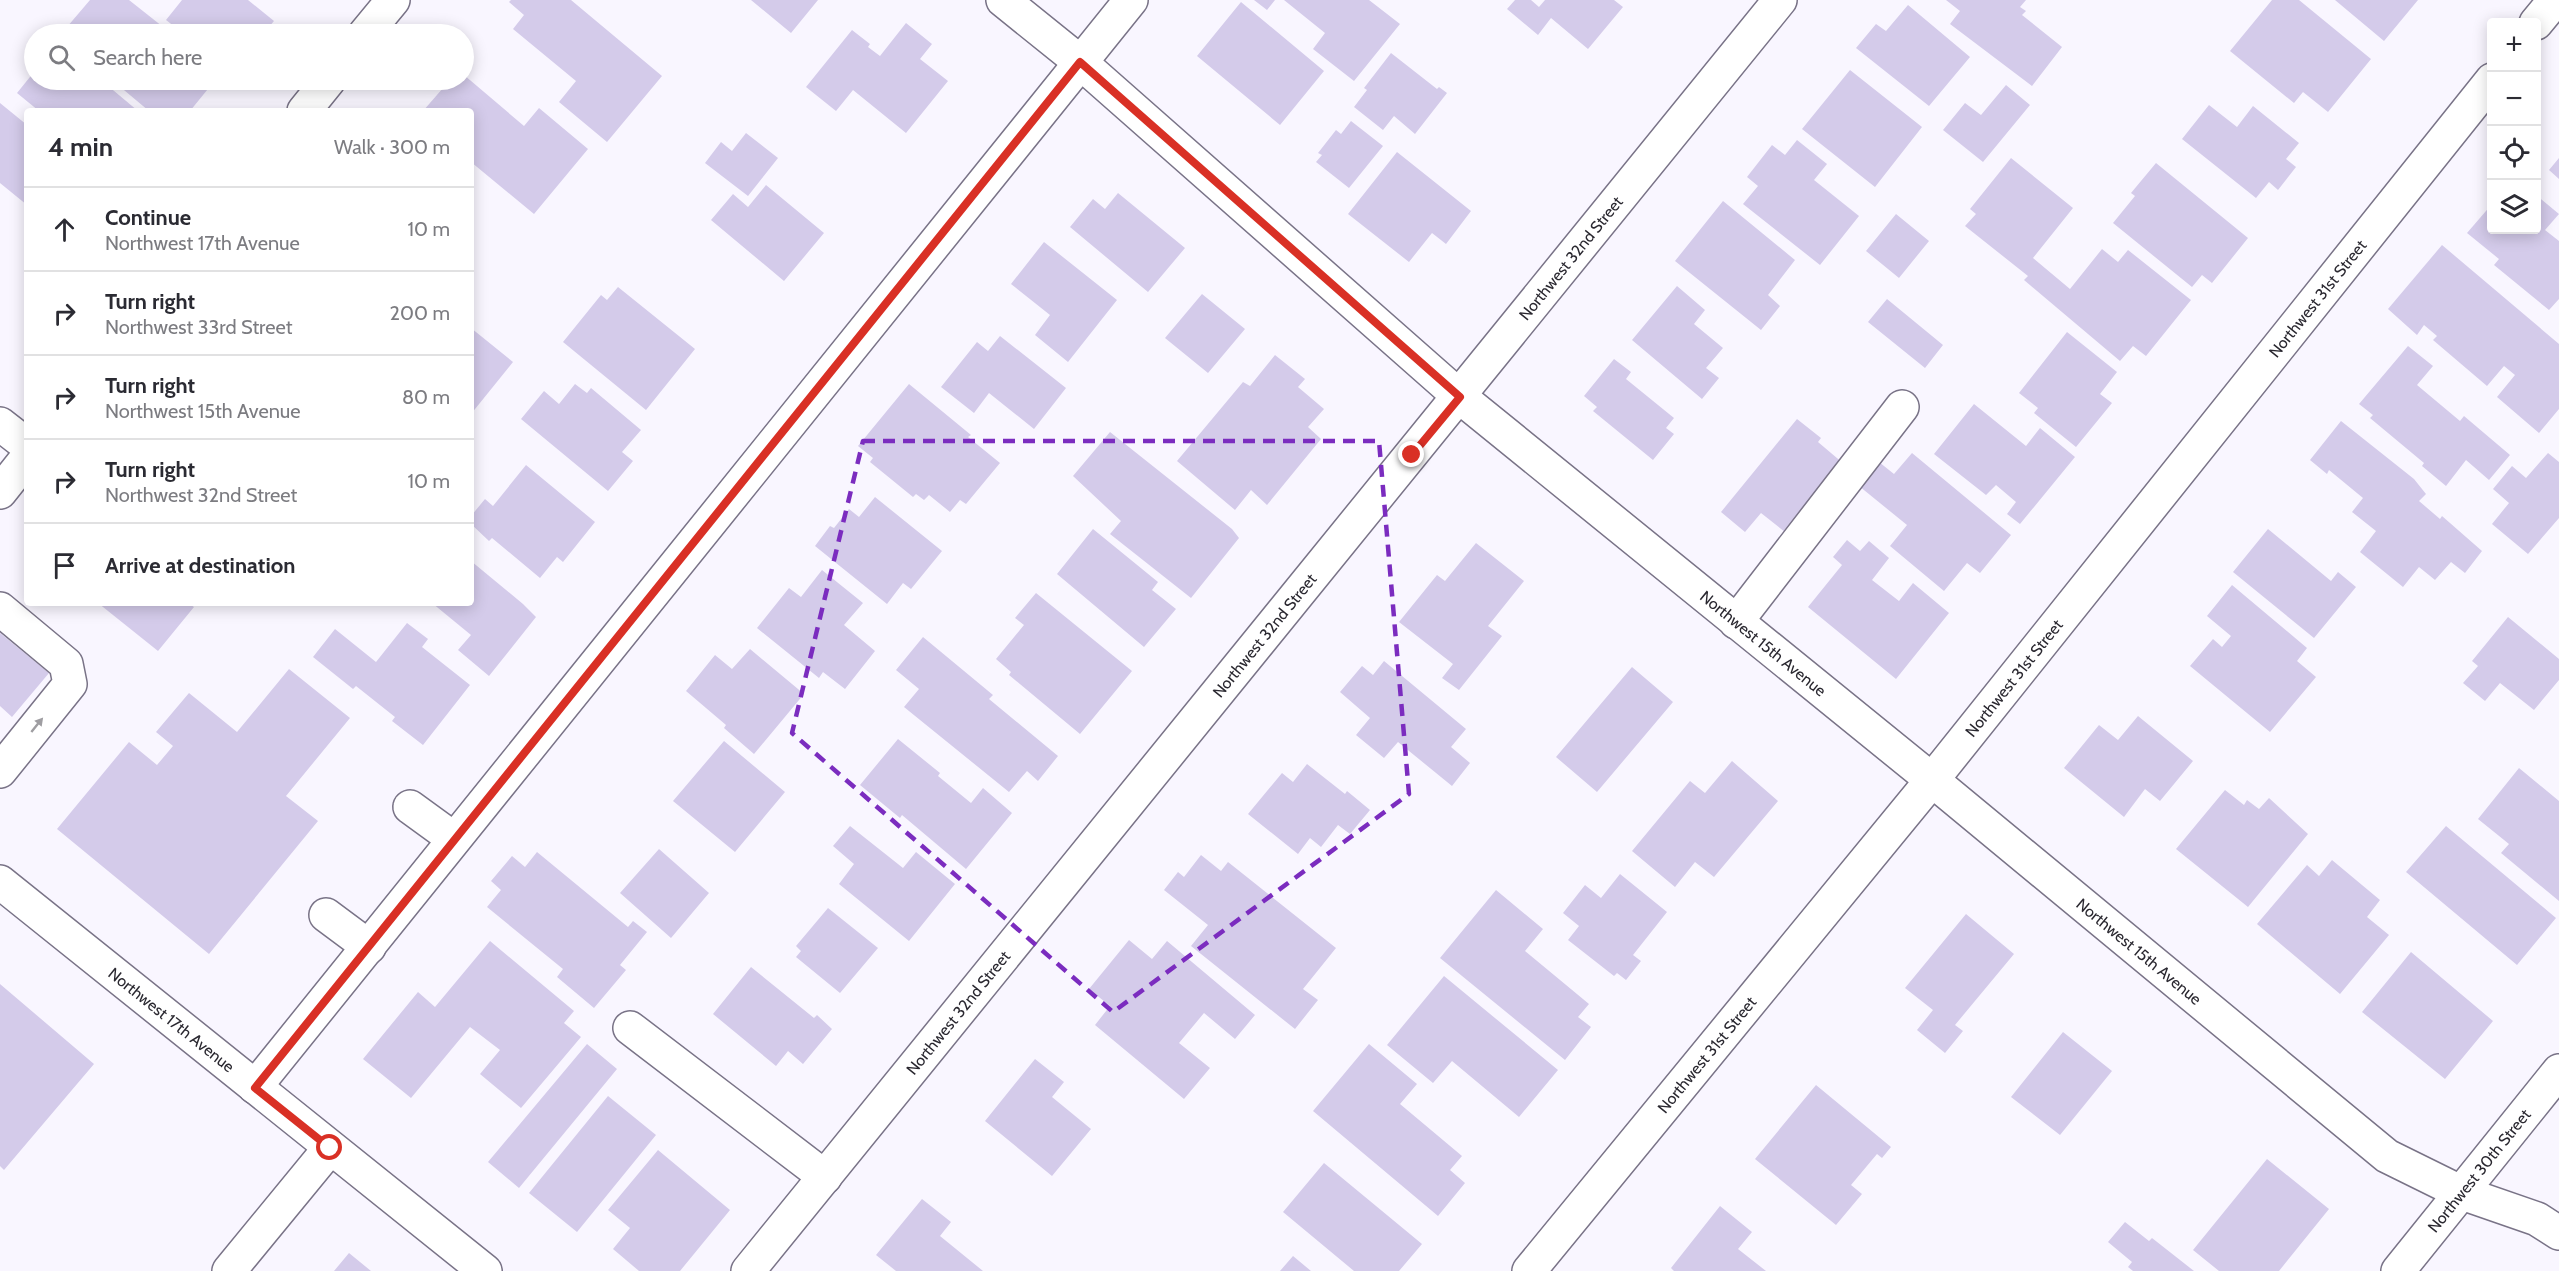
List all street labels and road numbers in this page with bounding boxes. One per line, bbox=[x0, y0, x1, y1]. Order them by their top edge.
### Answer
street label: Northwest 32nd Street bbox=[1515, 192, 1627, 324]
street label: Northwest 31st Street bbox=[2265, 236, 2371, 361]
street label: Northwest 32nd Street bbox=[1209, 569, 1321, 701]
street label: Northwest 15th Avenue bbox=[1696, 587, 1830, 700]
street label: Northwest 31st Street bbox=[1961, 615, 2067, 741]
street label: Northwest 15th Avenue bbox=[2072, 894, 2205, 1009]
street label: Northwest 32nd Street bbox=[902, 947, 1015, 1079]
street label: Northwest 17th Avenue bbox=[105, 964, 238, 1076]
street label: Northwest 31st Street bbox=[1654, 992, 1761, 1117]
street label: Northwest 30th Street bbox=[2424, 1105, 2535, 1236]

